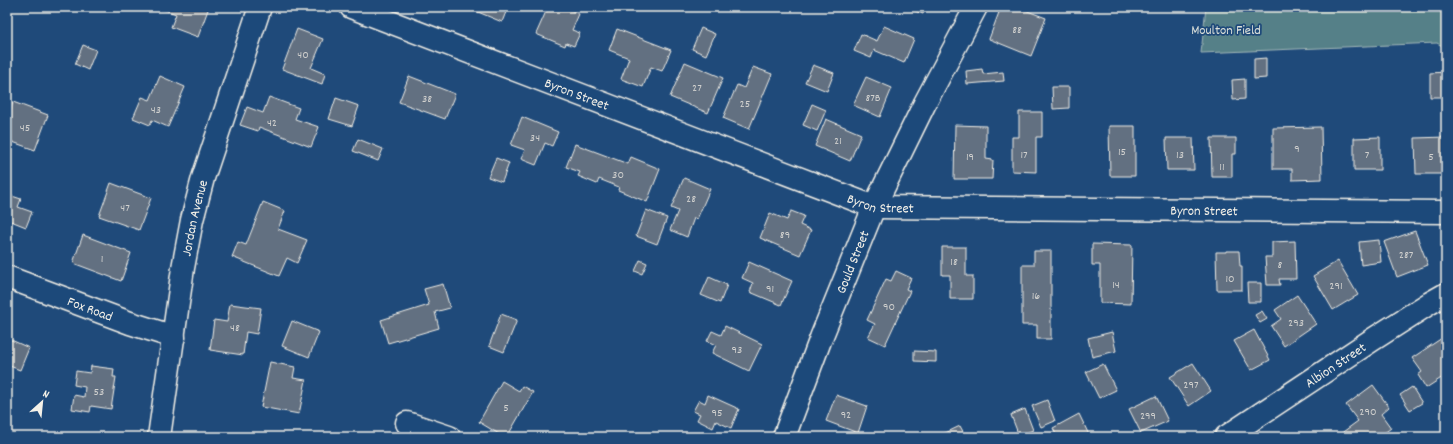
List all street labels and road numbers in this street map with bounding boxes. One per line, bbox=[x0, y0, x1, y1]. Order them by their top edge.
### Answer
street label: Byron Street bbox=[541, 74, 611, 117]
street label: Jordan Avenue bbox=[177, 178, 214, 258]
street label: Byron Street bbox=[844, 190, 914, 219]
street label: Byron Street bbox=[1170, 202, 1238, 222]
street label: Gould Street bbox=[832, 228, 875, 297]
street label: Fox Road bbox=[64, 292, 115, 328]
street label: Albion Street bbox=[1302, 339, 1371, 394]

